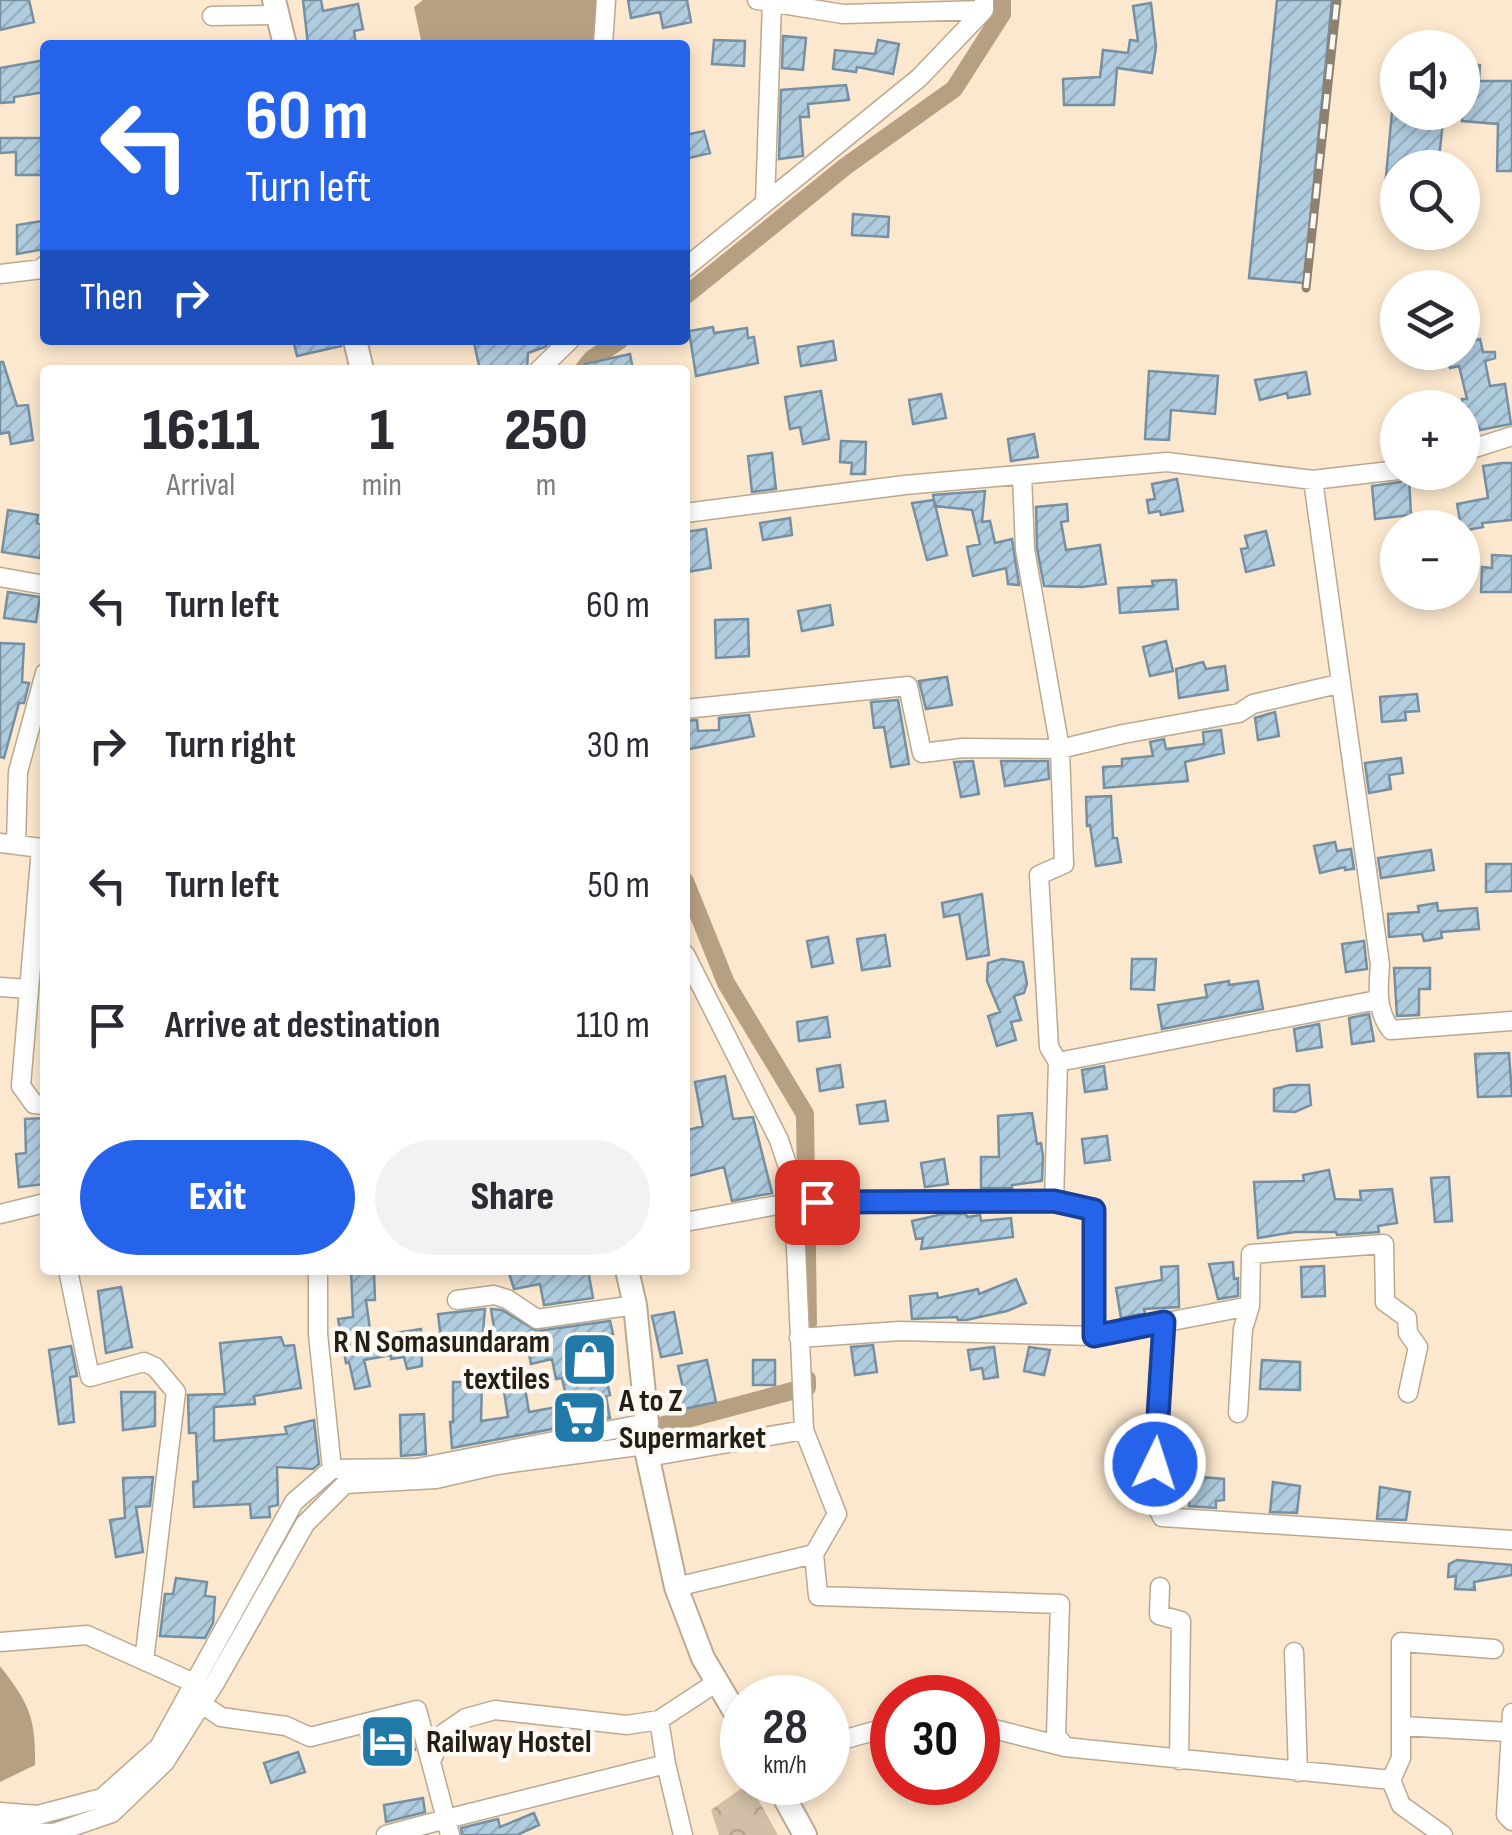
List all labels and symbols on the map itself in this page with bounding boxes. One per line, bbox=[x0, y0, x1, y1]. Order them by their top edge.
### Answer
pin bbox=[775, 1160, 860, 1245]
place label: R N Somasundaram textiles bbox=[333, 1323, 550, 1399]
shop icon: R N Somasundaram textiles bbox=[559, 1329, 619, 1389]
place label: A to Z Supermarket bbox=[618, 1382, 766, 1458]
supermarket icon: A to Z Supermarket bbox=[550, 1388, 610, 1448]
position arrow bbox=[1103, 1412, 1207, 1516]
speed limit sign: 30 bbox=[870, 1675, 1000, 1805]
hotel icon: Railway Hostel bbox=[357, 1711, 417, 1771]
place label: Railway Hostel bbox=[426, 1723, 591, 1762]

